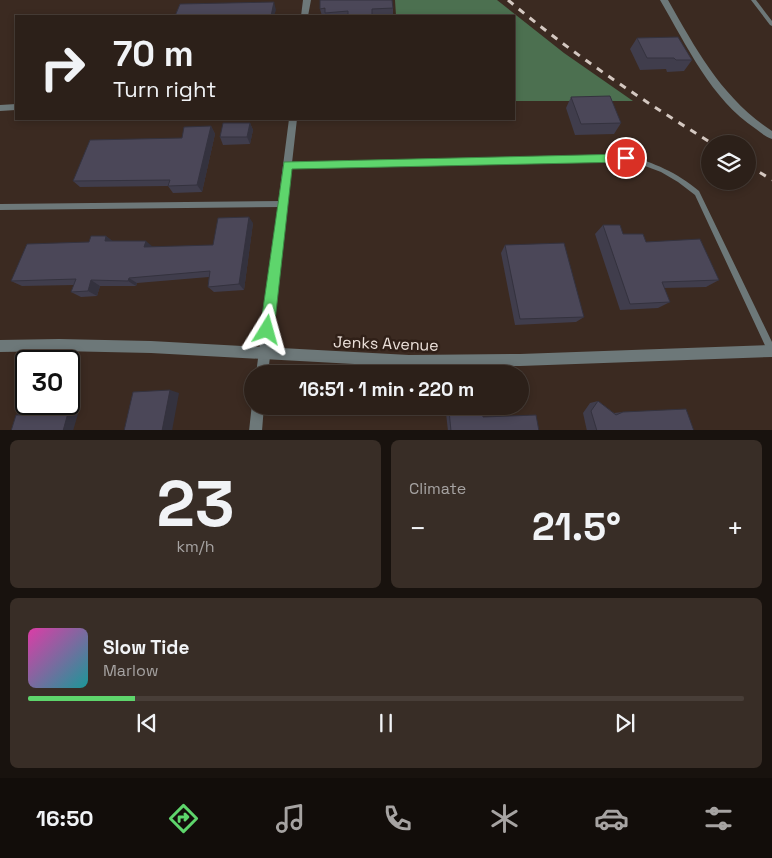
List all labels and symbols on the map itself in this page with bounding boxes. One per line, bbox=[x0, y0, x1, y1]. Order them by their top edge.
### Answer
pin bbox=[605, 137, 647, 179]
position arrow bbox=[240, 303, 292, 355]
street label: Jenks Avenue bbox=[333, 331, 439, 356]
speed limit sign: 30 bbox=[15, 350, 80, 415]

